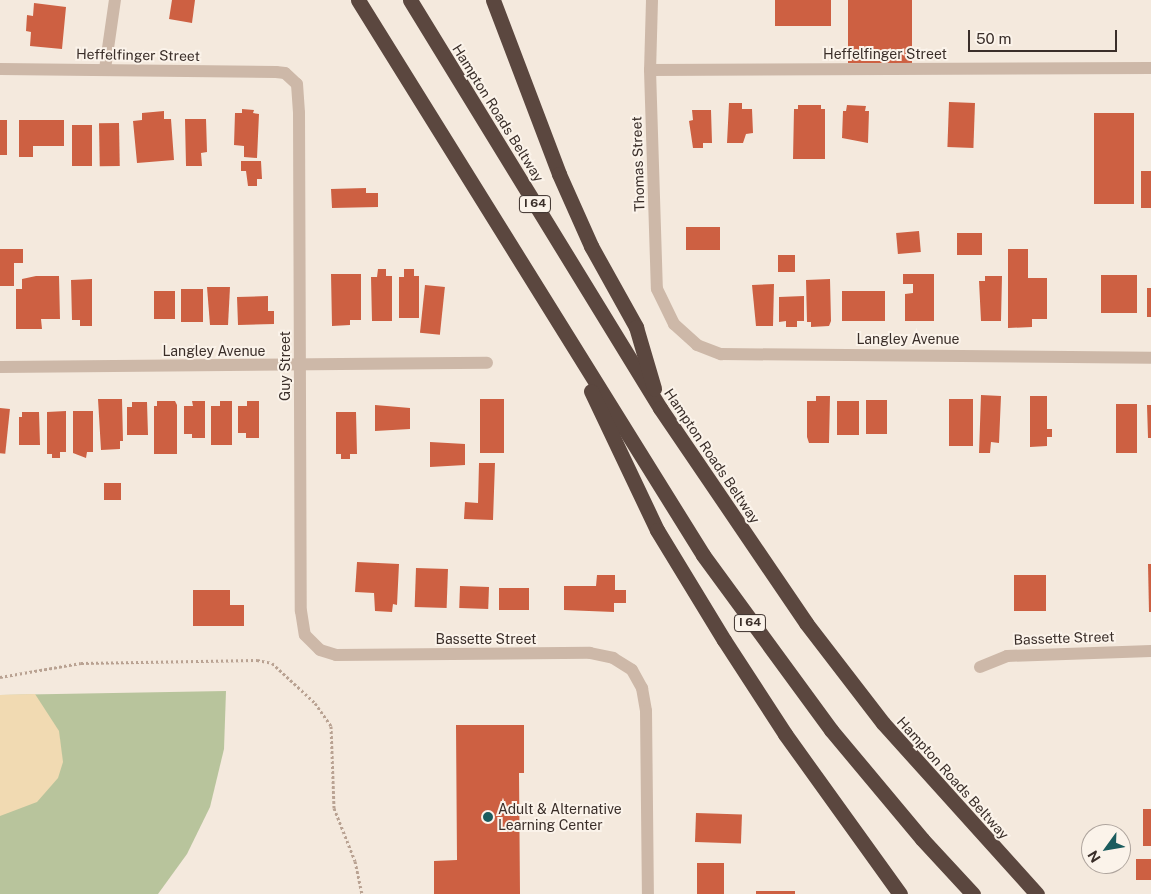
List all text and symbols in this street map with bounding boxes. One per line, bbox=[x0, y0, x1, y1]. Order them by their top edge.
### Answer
scale bar bbox=[971, 20, 1120, 52]
text: 50 m bbox=[976, 30, 1011, 47]
street label: Hampton Roads Beltway bbox=[449, 41, 547, 185]
street label: Heffelfinger Street bbox=[76, 46, 200, 64]
street label: Heffelfinger Street bbox=[823, 46, 947, 62]
street label: Thomas Street bbox=[628, 116, 648, 212]
road number: I 64 bbox=[519, 194, 551, 213]
street label: Guy Street bbox=[277, 331, 293, 401]
street label: Langley Avenue bbox=[856, 331, 960, 347]
street label: Langley Avenue bbox=[162, 343, 266, 359]
street label: Hampton Roads Beltway bbox=[661, 385, 763, 527]
road number: I 64 bbox=[734, 614, 766, 632]
street label: Bassette Street bbox=[1013, 628, 1115, 648]
street label: Bassette Street bbox=[435, 631, 537, 647]
street label: Hampton Roads Beltway bbox=[894, 713, 1012, 843]
place label: Adult & Alternative Learning Center bbox=[498, 801, 622, 834]
marker: Adult & Alternative Learning Center bbox=[482, 811, 494, 823]
north arrow bbox=[1081, 824, 1131, 874]
text: N bbox=[1084, 848, 1104, 865]

